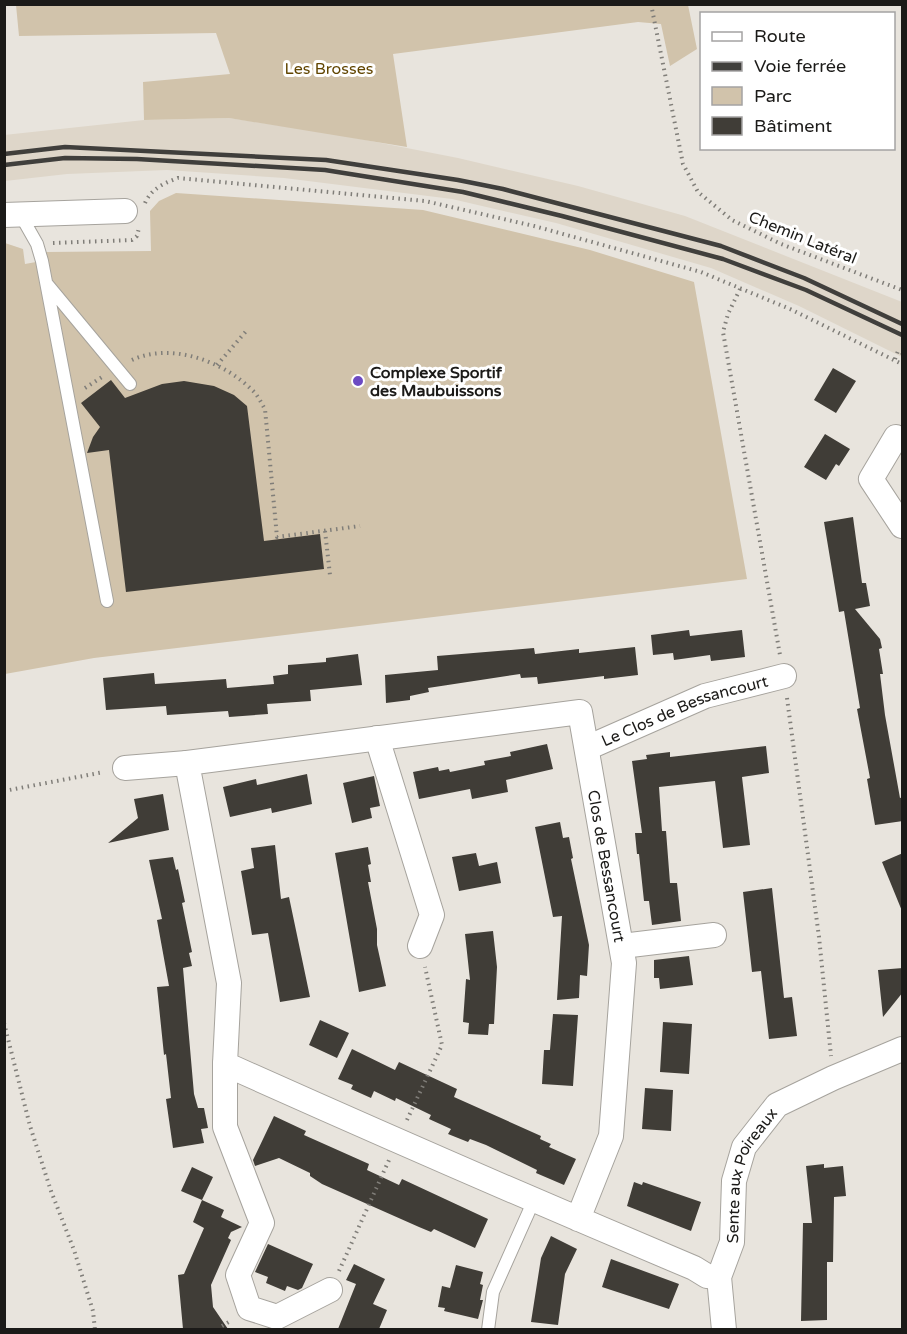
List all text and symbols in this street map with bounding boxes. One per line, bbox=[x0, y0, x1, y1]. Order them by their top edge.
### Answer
legend bbox=[700, 12, 895, 150]
text: Route bbox=[754, 25, 806, 47]
text: Voie ferrée bbox=[754, 55, 846, 77]
park label: Les Brosses bbox=[285, 59, 373, 79]
text: Parc bbox=[754, 85, 792, 107]
text: Bâtiment bbox=[754, 115, 832, 137]
street label: Chemin Latéral bbox=[746, 207, 860, 269]
place label: Complexe Sportif des Maubuissons bbox=[370, 363, 503, 401]
marker: Complexe Sportif des Maubuissons bbox=[351, 374, 365, 388]
street label: Le Clos de Bessancourt bbox=[599, 671, 770, 751]
street label: Clos de Bessancourt bbox=[583, 788, 629, 944]
street label: Sente aux Poireaux bbox=[723, 1104, 782, 1244]

